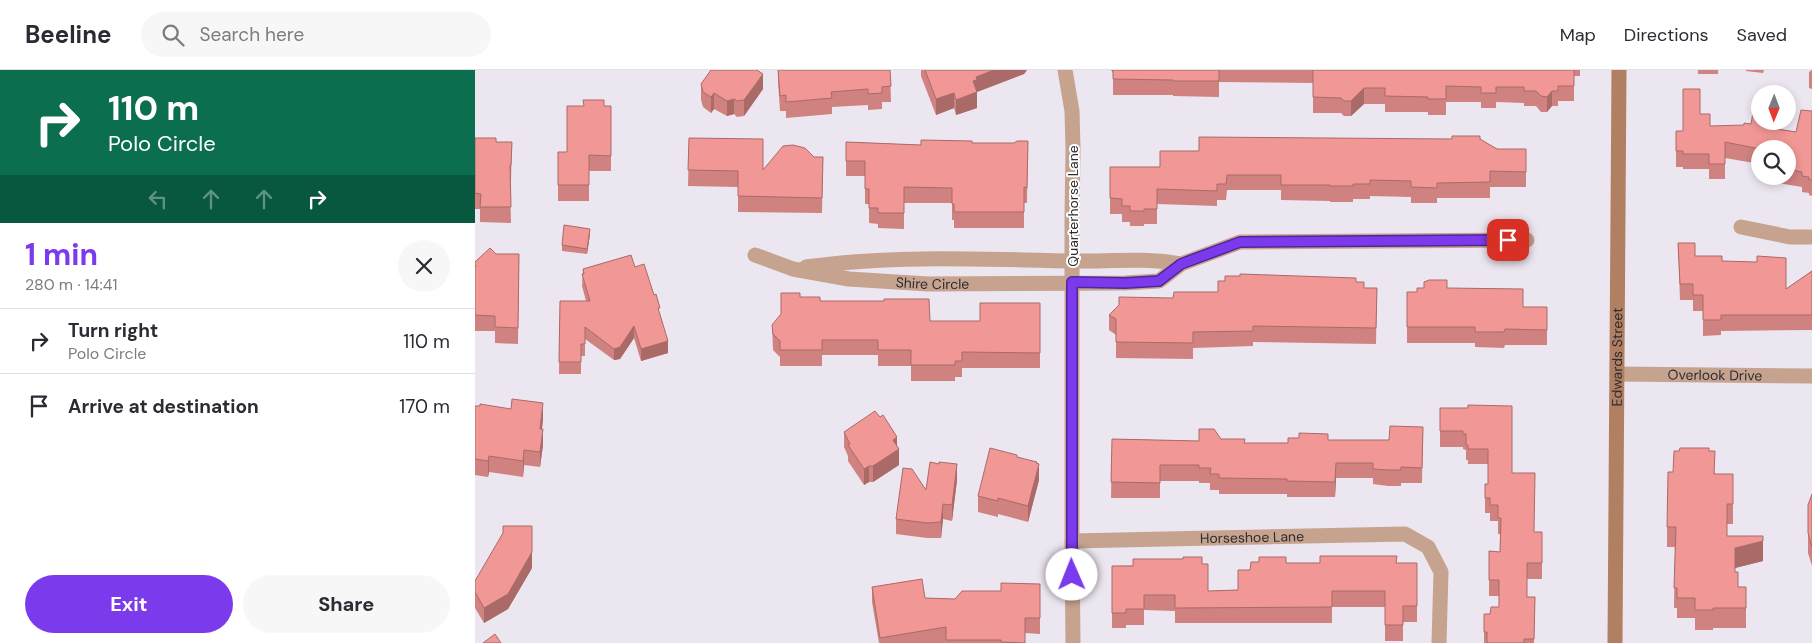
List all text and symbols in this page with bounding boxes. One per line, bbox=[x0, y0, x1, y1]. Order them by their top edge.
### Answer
search box bbox=[141, 12, 491, 57]
text: Beeline bbox=[25, 19, 111, 50]
icon: search bbox=[159, 21, 187, 49]
text: Search here bbox=[199, 22, 304, 47]
text: Map bbox=[1560, 23, 1596, 47]
text: Directions bbox=[1624, 23, 1709, 47]
text: Saved bbox=[1737, 23, 1787, 47]
text: 110 m bbox=[108, 85, 199, 131]
north arrow bbox=[1751, 85, 1796, 130]
map controls bbox=[1751, 85, 1796, 185]
icon: right bbox=[25, 90, 90, 155]
text: Polo Circle bbox=[108, 129, 216, 158]
button: search bbox=[1751, 140, 1796, 185]
street label: Quarterhorse Lane bbox=[1064, 145, 1082, 267]
icon: left bbox=[144, 185, 172, 213]
icon: ahead bbox=[197, 185, 225, 213]
icon: ahead bbox=[250, 185, 278, 213]
icon: right bbox=[303, 185, 331, 213]
pin bbox=[1487, 219, 1529, 261]
icon: arrive bbox=[1494, 226, 1522, 254]
text: 1 min bbox=[25, 235, 98, 274]
button: close bbox=[398, 240, 450, 292]
street label: Shire Circle bbox=[895, 273, 969, 293]
text: 280 m · 14:41 bbox=[25, 274, 117, 295]
street label: Edwards Street bbox=[1608, 307, 1626, 407]
text: Turn right bbox=[68, 318, 158, 343]
icon: right bbox=[25, 327, 53, 355]
text: 110 m bbox=[403, 329, 450, 354]
text: Polo Circle bbox=[68, 343, 146, 364]
street label: Overlook Drive bbox=[1668, 366, 1763, 384]
icon: arrive bbox=[25, 392, 53, 420]
text: Arrive at destination bbox=[68, 394, 259, 419]
text: 170 m bbox=[399, 394, 450, 419]
street label: Horseshoe Lane bbox=[1200, 527, 1304, 547]
position arrow bbox=[1045, 548, 1097, 600]
button: Exit bbox=[25, 575, 233, 633]
button: Share bbox=[243, 575, 450, 633]

